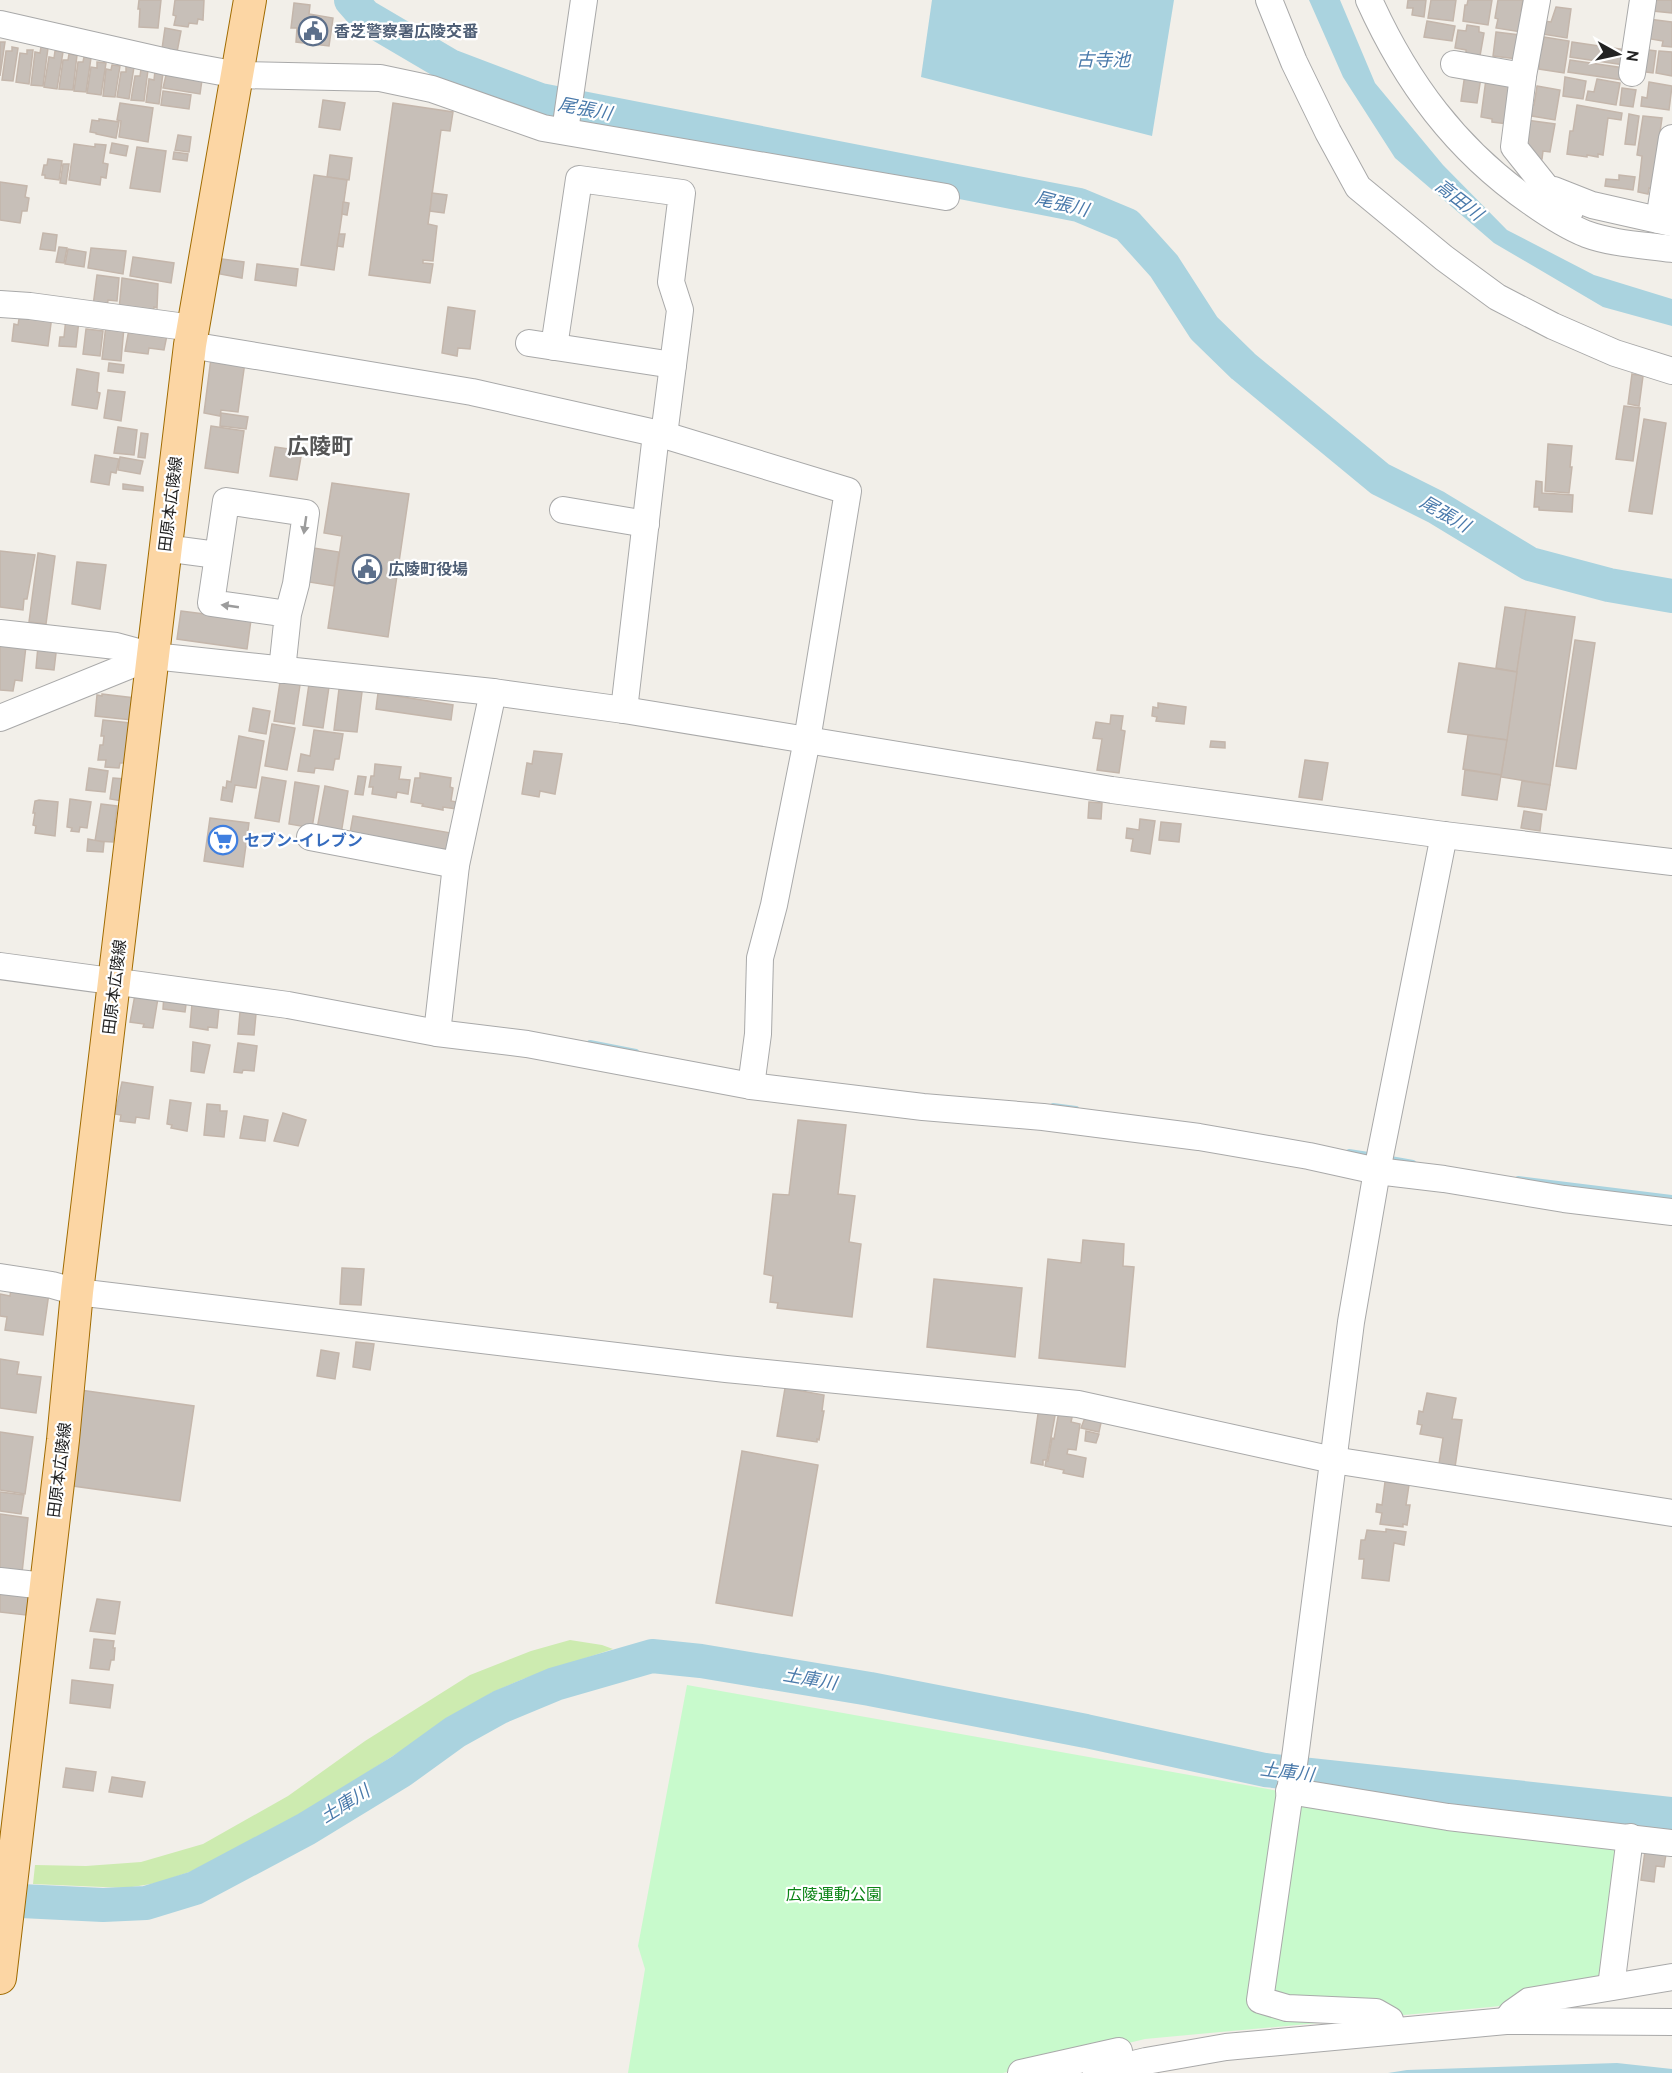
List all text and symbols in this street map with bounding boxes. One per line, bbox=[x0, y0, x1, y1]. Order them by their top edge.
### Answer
public building icon: 香芝警察署広陵交番 bbox=[297, 15, 329, 47]
place label: 香芝警察署広陵交番 bbox=[334, 23, 478, 43]
north arrow bbox=[1588, 24, 1648, 84]
text: N bbox=[1620, 49, 1642, 63]
water label: 古寺池 bbox=[1076, 50, 1132, 73]
water label: 尾張川 bbox=[556, 94, 615, 127]
water label: 高田川 bbox=[1430, 175, 1488, 228]
water label: 尾張川 bbox=[1033, 188, 1093, 224]
district label: 広陵町 bbox=[287, 435, 353, 462]
street label: 田原本広陵線 bbox=[156, 455, 188, 553]
water label: 尾張川 bbox=[1415, 492, 1475, 540]
one-way arrow bbox=[300, 515, 309, 534]
public building icon: 広陵町役場 bbox=[351, 553, 383, 585]
place label: 広陵町役場 bbox=[388, 561, 468, 581]
one-way arrow bbox=[220, 602, 239, 611]
supermarket icon: セブン-イレブン bbox=[207, 824, 239, 856]
place label: セブン-イレブン bbox=[244, 832, 363, 852]
street label: 田原本広陵線 bbox=[100, 938, 132, 1036]
street label: 田原本広陵線 bbox=[45, 1421, 77, 1519]
water label: 土庫川 bbox=[781, 1664, 840, 1697]
water label: 土庫川 bbox=[1259, 1759, 1317, 1788]
water label: 土庫川 bbox=[317, 1780, 376, 1829]
park label: 広陵運動公園 bbox=[786, 1886, 882, 1906]

